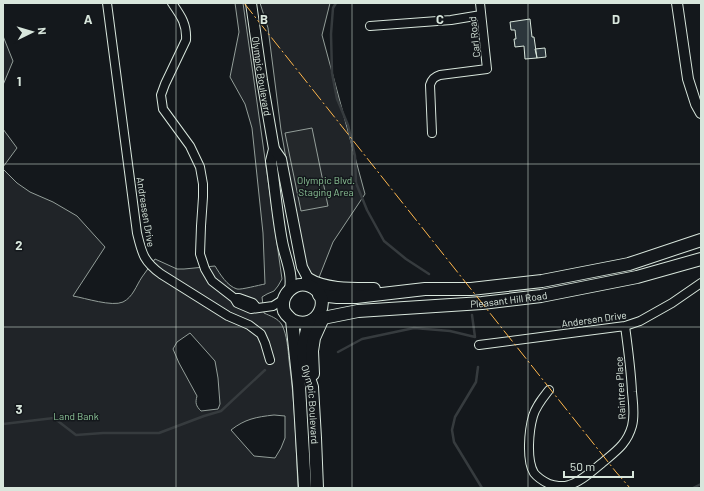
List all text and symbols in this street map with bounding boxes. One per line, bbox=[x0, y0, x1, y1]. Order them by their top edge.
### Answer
text: A bbox=[84, 11, 93, 27]
text: B bbox=[260, 11, 268, 27]
text: C bbox=[436, 11, 444, 27]
text: D bbox=[612, 11, 620, 27]
north arrow bbox=[12, 12, 52, 52]
street label: Carl Road bbox=[466, 16, 482, 58]
text: N bbox=[36, 27, 49, 35]
street label: Olympic Boulevard bbox=[250, 36, 274, 117]
text: 1 bbox=[17, 73, 21, 89]
park label: Olympic Blvd. Staging Area bbox=[297, 174, 355, 198]
street label: Andreasen Drive bbox=[135, 176, 157, 248]
text: 2 bbox=[15, 237, 23, 253]
street label: Pleasant Hill Road bbox=[470, 289, 548, 310]
street label: Andersen Drive bbox=[561, 308, 627, 330]
street label: Raintree Place bbox=[612, 356, 628, 420]
street label: Olympic Boulevard bbox=[299, 363, 321, 444]
text: 3 bbox=[15, 401, 23, 417]
park label: Land Bank bbox=[53, 410, 99, 422]
scale bar bbox=[564, 453, 633, 479]
text: 50 m bbox=[570, 459, 595, 473]

